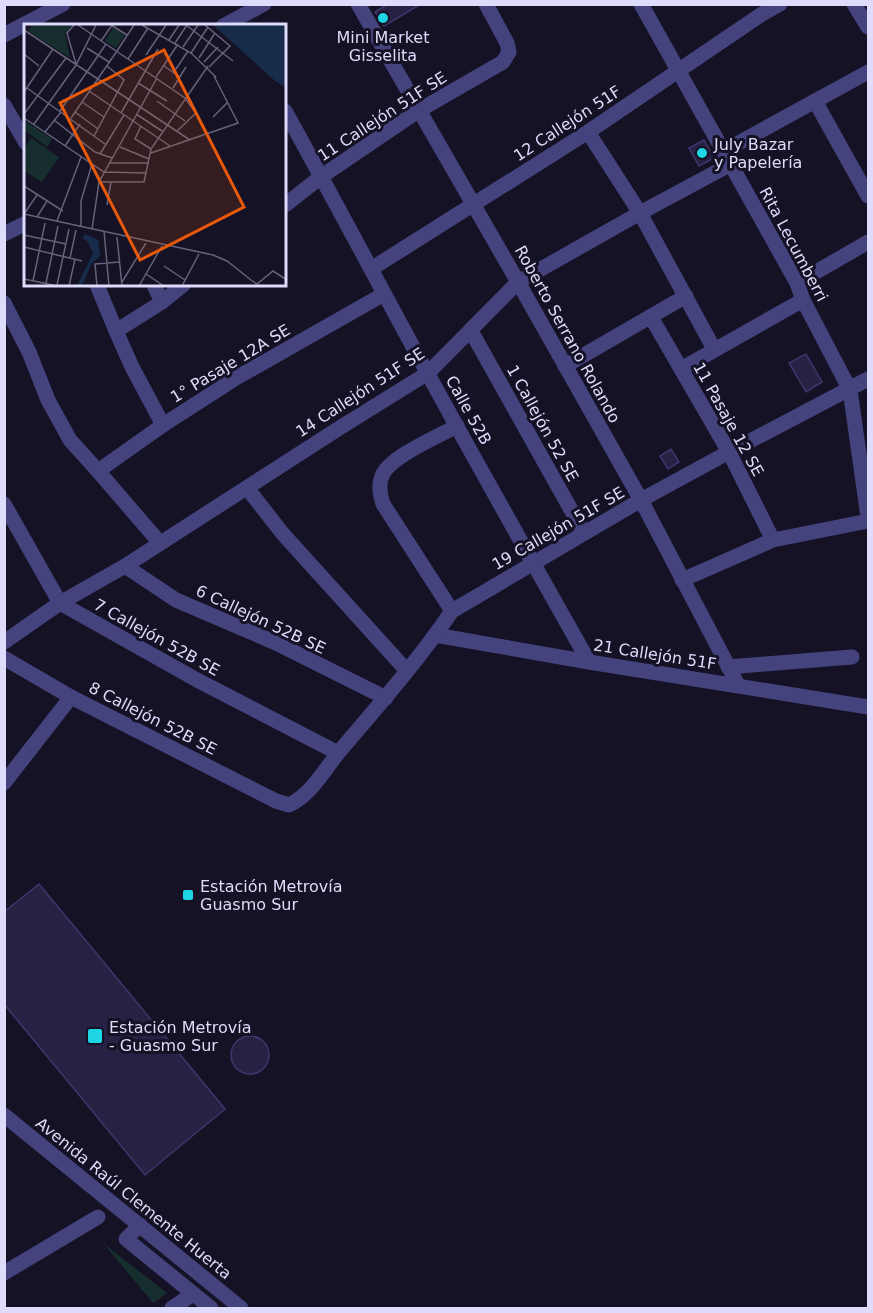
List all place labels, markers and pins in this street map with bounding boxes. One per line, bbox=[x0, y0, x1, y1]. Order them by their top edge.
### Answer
marker: Mini Market Gisselita bbox=[376, 11, 390, 25]
place label: Mini Market Gisselita bbox=[337, 28, 429, 65]
place label: July Bazar y Papelería bbox=[713, 135, 802, 172]
marker: July Bazar y Papelería bbox=[695, 146, 709, 160]
place label: Estación Metrovía Guasmo Sur bbox=[200, 877, 342, 914]
marker: Estación Metrovía Guasmo Sur bbox=[181, 888, 195, 902]
place label: Estación Metrovía - Guasmo Sur bbox=[109, 1018, 251, 1055]
marker: Estación Metrovía - Guasmo Sur bbox=[86, 1027, 104, 1045]

